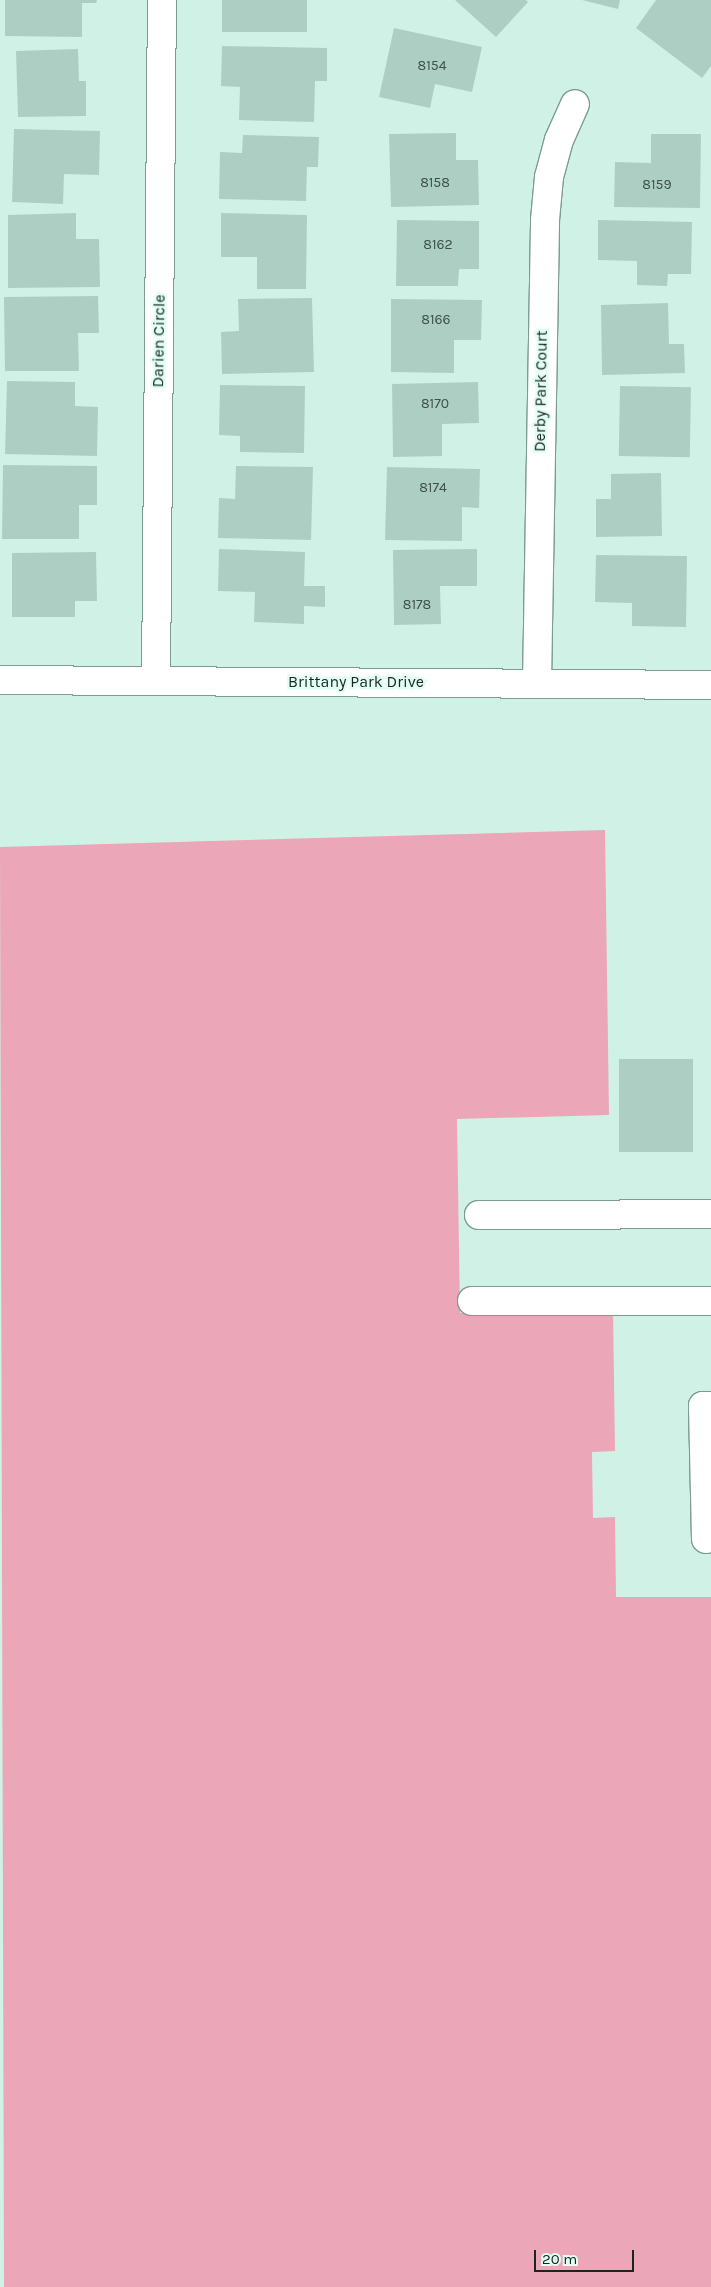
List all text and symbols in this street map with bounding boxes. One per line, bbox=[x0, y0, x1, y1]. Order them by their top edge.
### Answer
house number: 8154 bbox=[418, 58, 446, 74]
house number: 8158 bbox=[420, 175, 450, 191]
house number: 8159 bbox=[642, 177, 672, 193]
house number: 8162 bbox=[423, 237, 453, 253]
street label: Darien Circle bbox=[149, 294, 169, 388]
house number: 8166 bbox=[421, 312, 451, 328]
street label: Derby Park Court bbox=[530, 330, 552, 452]
house number: 8170 bbox=[421, 396, 449, 412]
house number: 8174 bbox=[419, 480, 447, 496]
house number: 8178 bbox=[403, 597, 431, 613]
street label: Brittany Park Drive bbox=[288, 672, 424, 692]
scale bar bbox=[536, 2240, 636, 2272]
text: 20 m bbox=[542, 2250, 577, 2268]

